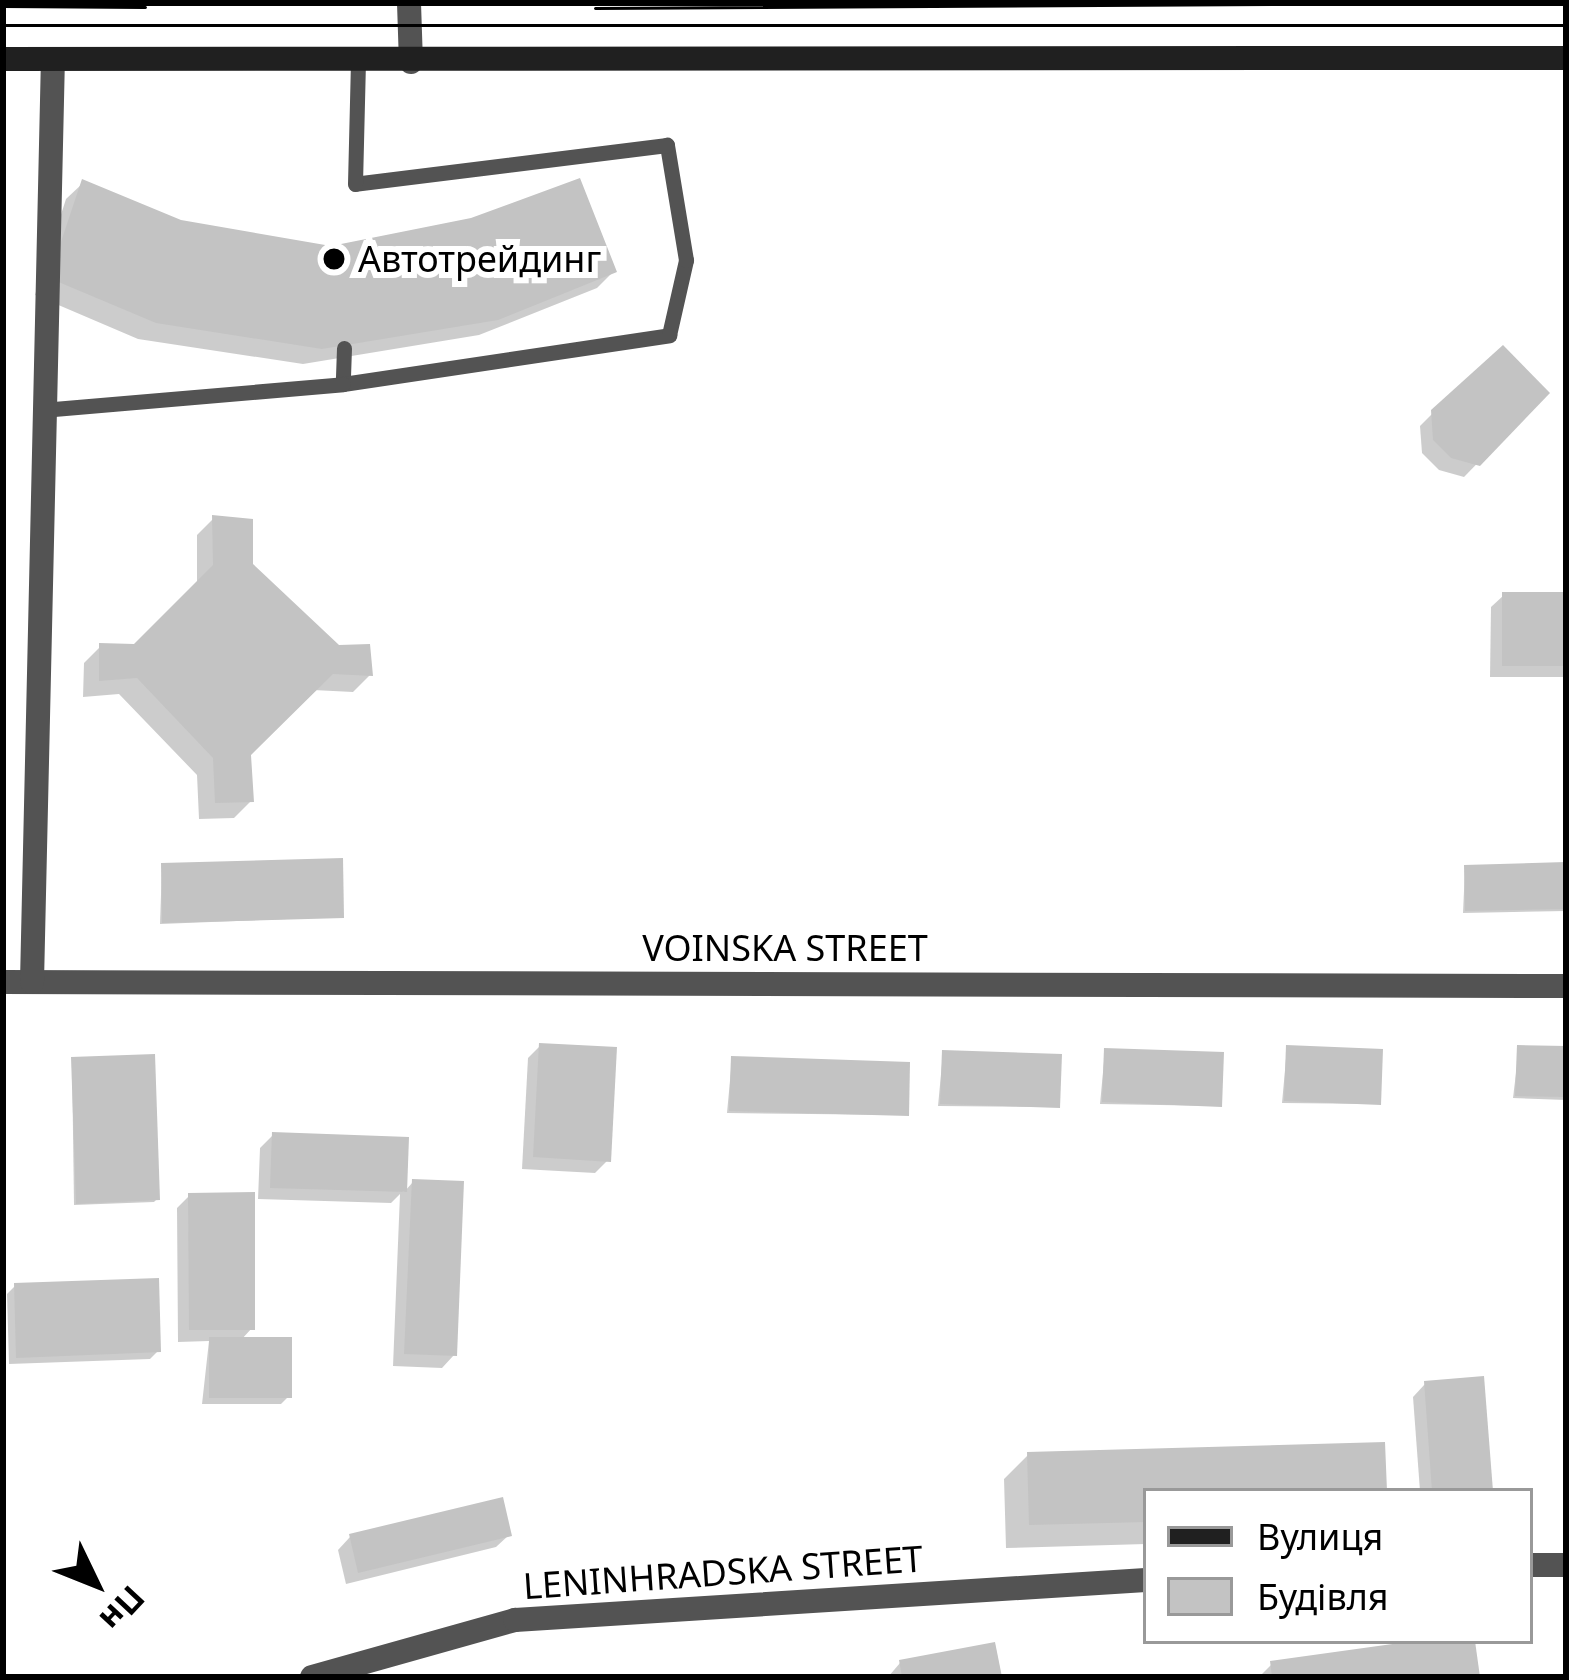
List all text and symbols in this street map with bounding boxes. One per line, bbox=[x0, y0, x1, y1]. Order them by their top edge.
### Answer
place label: Автотрейдинг bbox=[358, 237, 601, 281]
marker: Автотрейдинг bbox=[321, 246, 347, 272]
street label: VOINSKA STREET bbox=[642, 926, 928, 970]
legend bbox=[1143, 1488, 1533, 1644]
text: Вулиця bbox=[1257, 1512, 1383, 1561]
north arrow bbox=[36, 1524, 156, 1644]
street label: LENINHRADSKA STREET bbox=[522, 1536, 924, 1608]
text: Будівля bbox=[1257, 1572, 1389, 1621]
text: Пн bbox=[90, 1576, 155, 1641]

